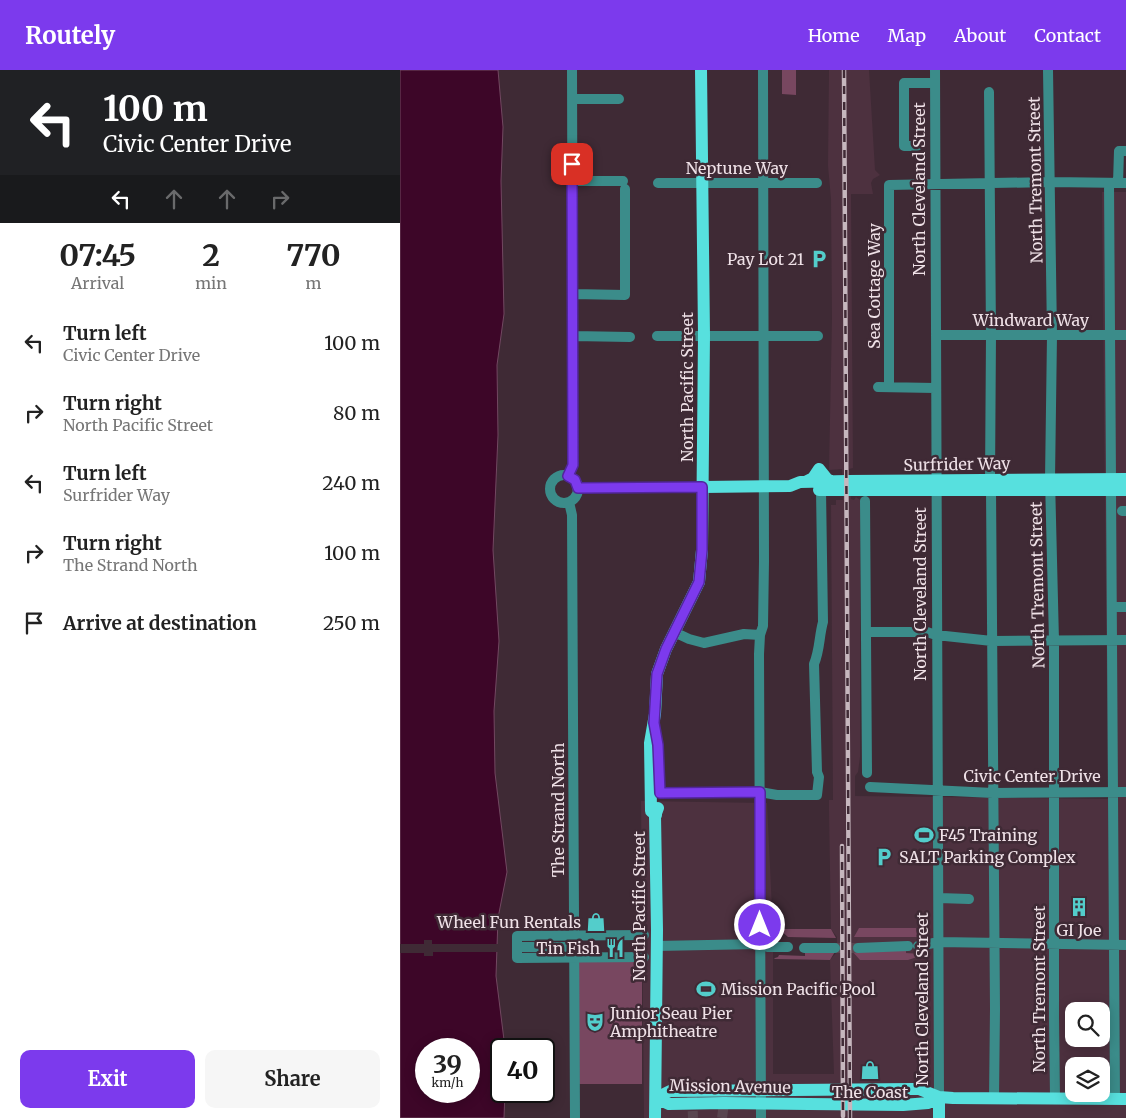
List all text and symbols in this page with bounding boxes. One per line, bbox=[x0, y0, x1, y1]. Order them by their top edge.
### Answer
text: Routely bbox=[25, 20, 115, 51]
text: Home bbox=[808, 24, 860, 47]
text: Map bbox=[888, 24, 926, 47]
text: About bbox=[954, 24, 1006, 47]
text: Contact bbox=[1034, 24, 1101, 47]
text: 100 m bbox=[103, 87, 208, 131]
icon: left bbox=[20, 90, 85, 155]
street label: North Tremont Street bbox=[1024, 96, 1046, 264]
street label: North Cleveland Street bbox=[909, 101, 929, 276]
text: Civic Center Drive bbox=[103, 130, 291, 158]
pin bbox=[551, 143, 593, 185]
icon: arrive bbox=[558, 150, 586, 178]
street label: Neptune Way bbox=[686, 158, 789, 178]
icon: left bbox=[107, 185, 135, 213]
icon: ahead bbox=[160, 185, 188, 213]
icon: ahead bbox=[213, 185, 241, 213]
icon: right bbox=[266, 185, 294, 213]
street label: Sea Cottage Way bbox=[864, 222, 884, 349]
text: 07:45 bbox=[59, 236, 136, 274]
text: 2 bbox=[202, 236, 220, 274]
text: 770 bbox=[286, 236, 341, 274]
parking icon: Pay Lot 21 bbox=[808, 248, 830, 270]
place label: Pay Lot 21 bbox=[727, 249, 804, 269]
text: Arrival bbox=[71, 273, 124, 293]
text: min bbox=[195, 273, 227, 293]
text: m bbox=[306, 273, 321, 293]
street label: Windward Way bbox=[972, 310, 1090, 330]
street label: North Pacific Street bbox=[677, 311, 697, 462]
text: Turn left bbox=[63, 321, 147, 345]
icon: left bbox=[20, 329, 48, 357]
text: 100 m bbox=[324, 331, 380, 355]
text: Civic Center Drive bbox=[63, 345, 200, 365]
text: Turn right bbox=[63, 391, 162, 415]
icon: right bbox=[20, 399, 48, 427]
text: 80 m bbox=[333, 401, 380, 425]
text: North Pacific Street bbox=[63, 415, 213, 435]
street label: Surfrider Way bbox=[903, 453, 1011, 475]
text: Turn left bbox=[63, 461, 147, 485]
icon: left bbox=[20, 469, 48, 497]
text: 240 m bbox=[322, 471, 380, 495]
text: Surfrider Way bbox=[63, 485, 170, 505]
street label: North Tremont Street bbox=[1026, 501, 1048, 669]
street label: North Cleveland Street bbox=[910, 506, 930, 681]
text: Turn right bbox=[63, 531, 162, 555]
icon: right bbox=[20, 539, 48, 567]
text: 100 m bbox=[324, 541, 380, 565]
text: The Strand North bbox=[63, 555, 198, 575]
icon: arrive bbox=[20, 609, 48, 637]
text: Arrive at destination bbox=[63, 611, 257, 635]
text: 250 m bbox=[323, 611, 380, 635]
street label: The Strand North bbox=[548, 742, 568, 877]
street label: Civic Center Drive bbox=[964, 766, 1101, 786]
sports icon: F45 Training bbox=[913, 824, 935, 846]
place label: F45 Training bbox=[939, 825, 1038, 845]
street label: North Pacific Street bbox=[629, 830, 649, 981]
parking icon: SALT Parking Complex bbox=[873, 846, 895, 868]
place label: SALT Parking Complex bbox=[899, 847, 1076, 867]
building icon: GI Joe bbox=[1068, 896, 1090, 918]
position arrow bbox=[733, 898, 785, 950]
street label: North Tremont Street bbox=[1029, 905, 1049, 1072]
shop icon: Wheel Fun Rentals bbox=[585, 911, 607, 933]
street label: North Cleveland Street bbox=[912, 911, 932, 1086]
place label: Wheel Fun Rentals bbox=[436, 912, 581, 932]
place label: GI Joe bbox=[1057, 920, 1101, 940]
restaurant icon: Tin Fish bbox=[604, 937, 626, 959]
place label: Tin Fish bbox=[536, 938, 600, 958]
sports icon: Mission Pacific Pool bbox=[695, 978, 717, 1000]
place label: Mission Pacific Pool bbox=[721, 979, 875, 999]
map controls bbox=[1065, 1002, 1110, 1102]
button: search bbox=[1065, 1002, 1110, 1047]
place label: Junior Seau Pier Amphitheatre bbox=[609, 1003, 732, 1041]
theatre icon: Junior Seau Pier Amphitheatre bbox=[584, 1011, 606, 1033]
speed limit sign: 40 bbox=[490, 1038, 555, 1103]
text: 39 bbox=[433, 1048, 462, 1080]
button: Exit bbox=[20, 1050, 195, 1108]
button: Share bbox=[205, 1050, 380, 1108]
button: layers bbox=[1065, 1057, 1110, 1102]
shop icon: The Coast bbox=[859, 1059, 881, 1081]
text: km/h bbox=[432, 1075, 463, 1090]
street label: Mission Avenue bbox=[669, 1075, 791, 1097]
place label: The Coast bbox=[832, 1082, 909, 1102]

